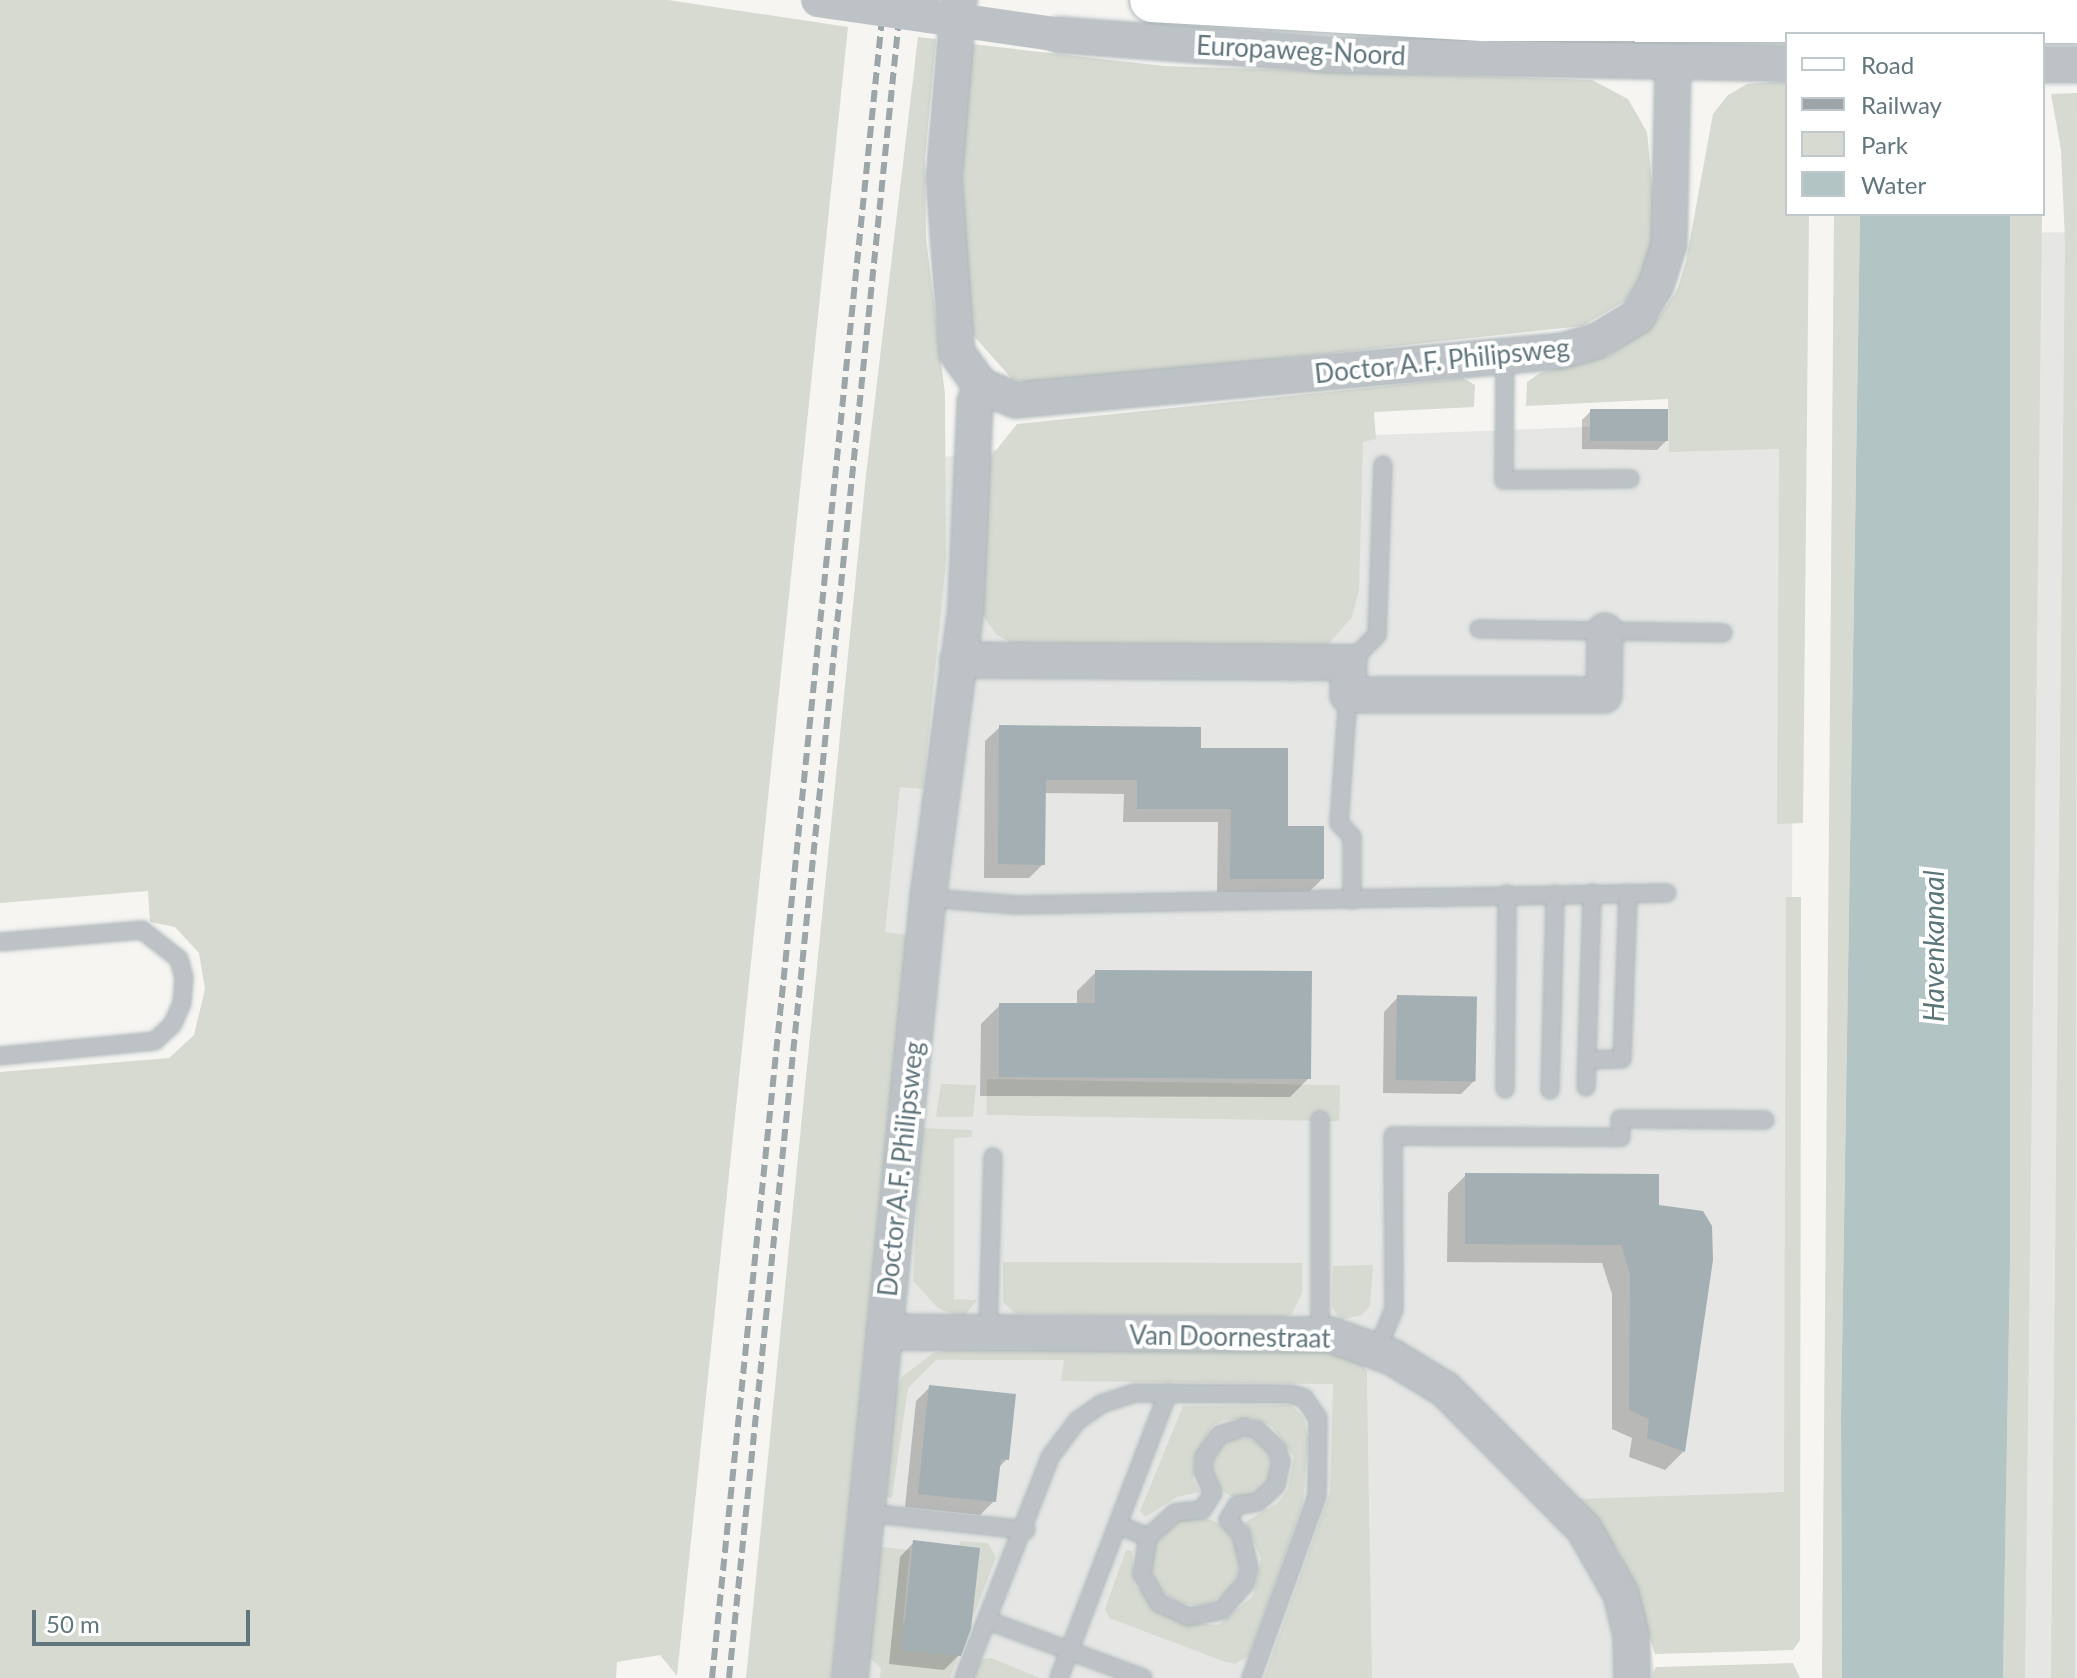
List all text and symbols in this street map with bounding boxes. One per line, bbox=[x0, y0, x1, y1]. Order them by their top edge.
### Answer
street label: Europaweg-Noord bbox=[1196, 30, 1406, 72]
legend bbox=[1785, 32, 2045, 216]
text: Road bbox=[1861, 50, 1914, 79]
text: Railway bbox=[1861, 90, 1942, 119]
text: Park bbox=[1861, 130, 1908, 159]
text: Water bbox=[1861, 170, 1926, 199]
street label: Doctor A.F. Philipsweg bbox=[1312, 332, 1572, 390]
water label: Havenkanaal bbox=[1916, 870, 1950, 1022]
street label: Doctor A.F. Philipsweg bbox=[872, 1039, 930, 1299]
street label: Van Doornestraat bbox=[1129, 1320, 1331, 1354]
scale bar bbox=[36, 1594, 254, 1644]
text: 50 m bbox=[46, 1609, 100, 1638]

